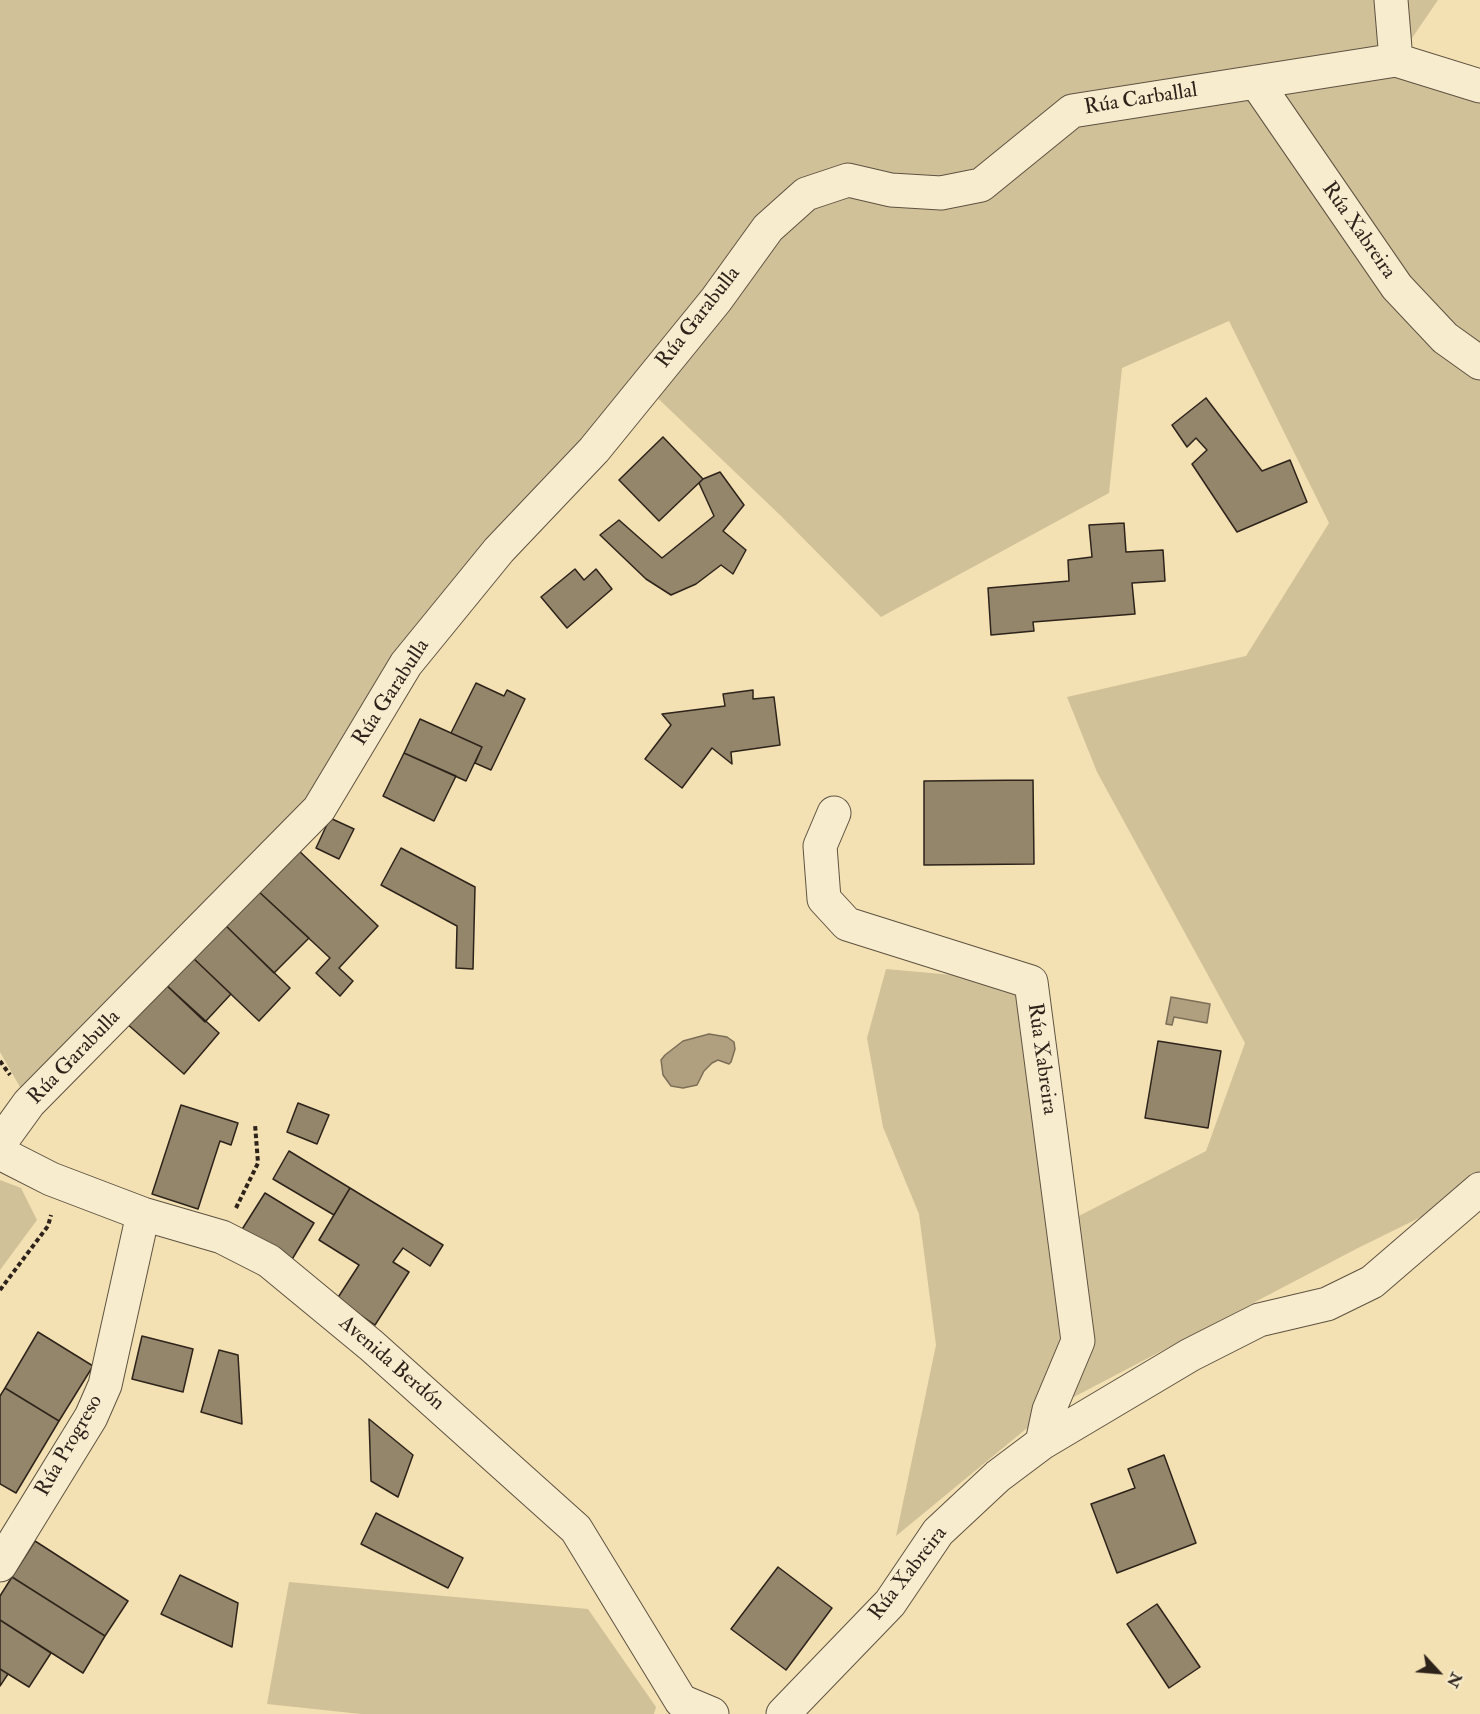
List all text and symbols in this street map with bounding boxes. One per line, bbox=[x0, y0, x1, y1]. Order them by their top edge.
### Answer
street label: Rúa Carballal bbox=[1083, 79, 1199, 121]
street label: Rúa Xabreira bbox=[1315, 178, 1401, 284]
street label: Rúa Garabulla bbox=[652, 262, 746, 374]
street label: Rúa Garabulla bbox=[348, 635, 436, 751]
street label: Rúa Xabreira bbox=[1021, 1002, 1061, 1116]
street label: Rúa Garabulla bbox=[24, 1005, 126, 1111]
street label: Avenida Berdón bbox=[333, 1311, 449, 1417]
street label: Rúa Progreso bbox=[31, 1391, 109, 1501]
street label: Rúa Xabreira bbox=[864, 1522, 954, 1626]
north arrow bbox=[1408, 1642, 1468, 1702]
text: N bbox=[1442, 1669, 1466, 1691]

